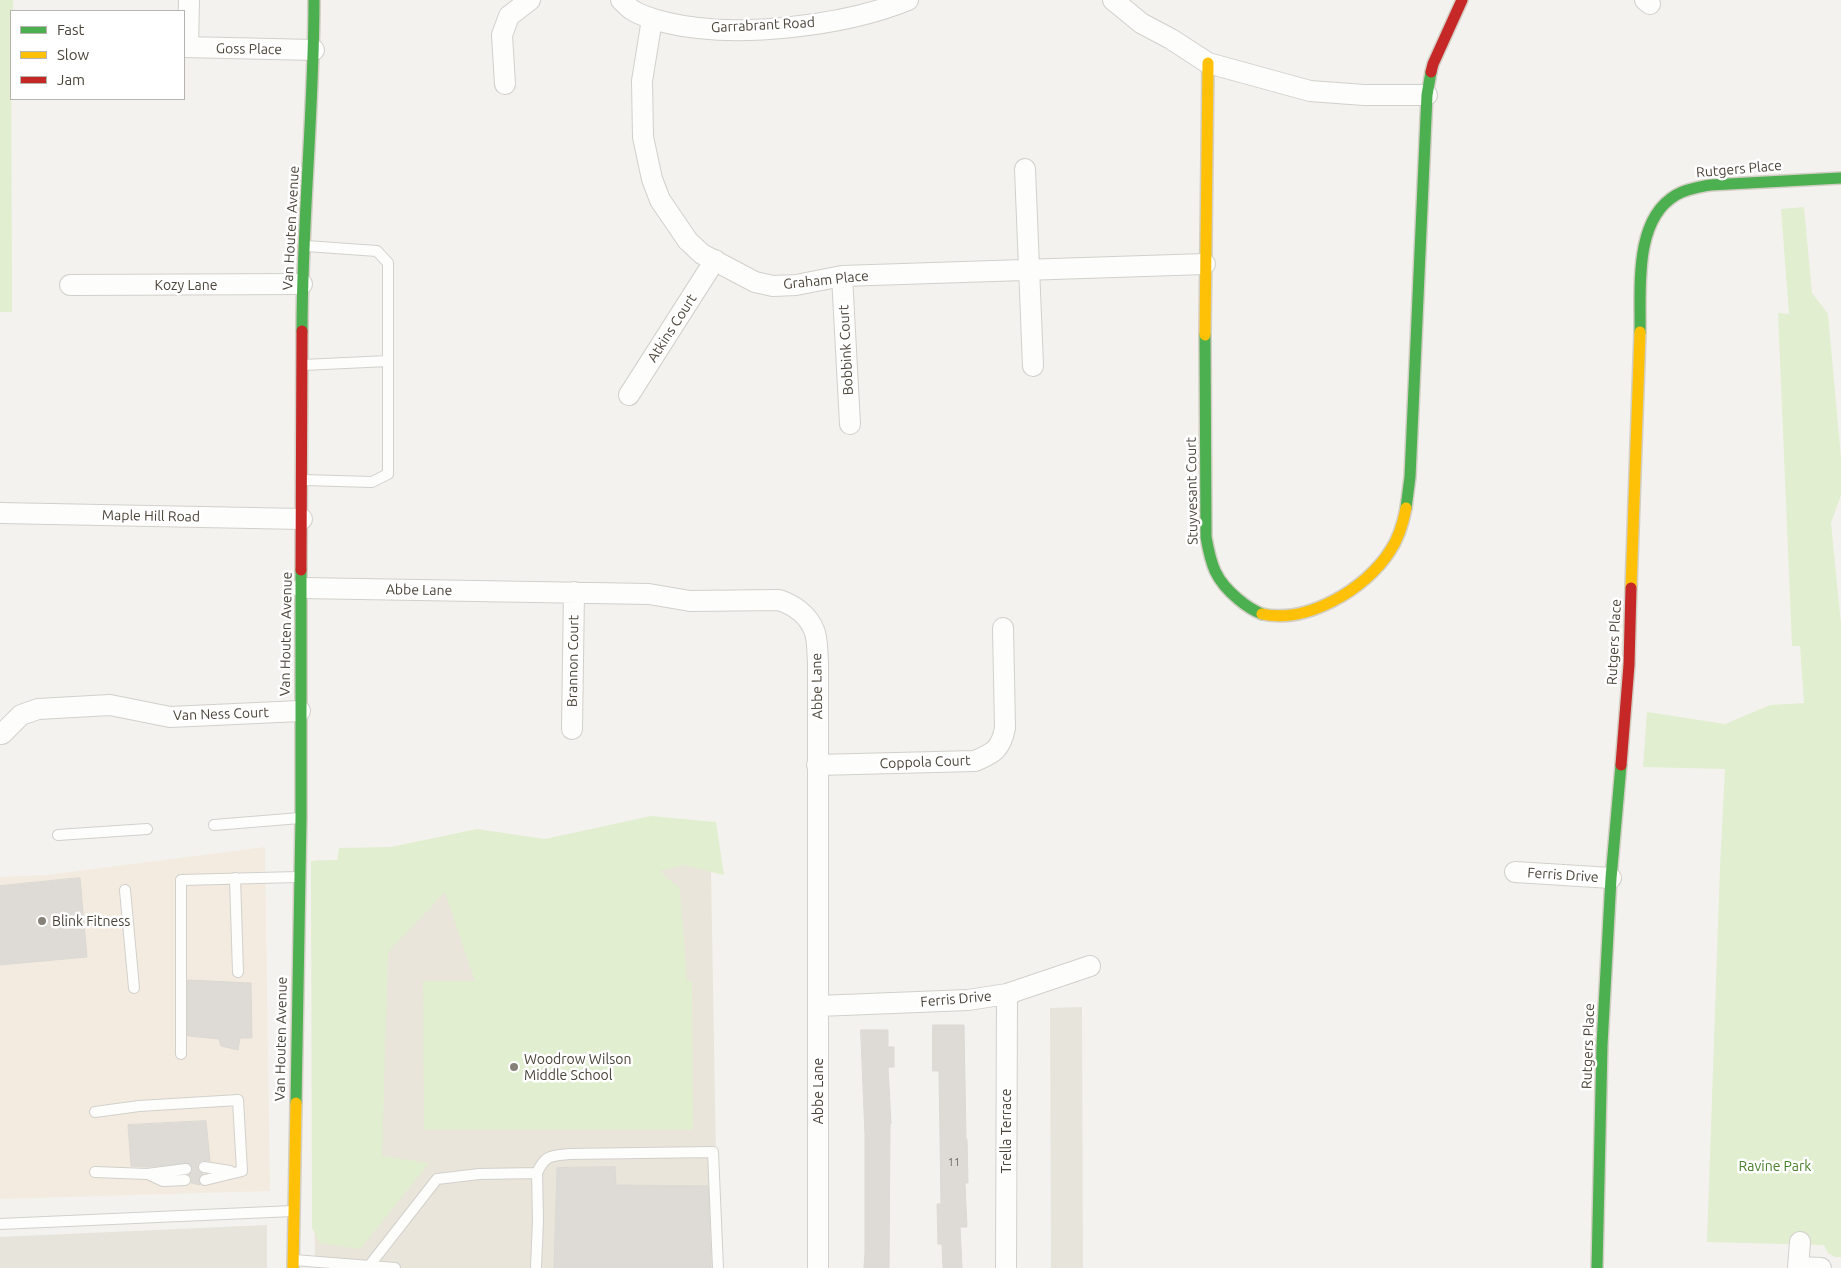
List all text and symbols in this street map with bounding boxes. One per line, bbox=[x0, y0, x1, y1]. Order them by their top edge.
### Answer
legend bbox=[10, 10, 185, 100]
street label: Garrabrant Road bbox=[711, 14, 815, 36]
text: Fast bbox=[57, 21, 84, 38]
street label: Goss Place bbox=[216, 40, 282, 58]
text: Slow bbox=[57, 46, 89, 63]
text: Jam bbox=[57, 71, 85, 88]
street label: Rutgers Place bbox=[1695, 157, 1783, 181]
street label: Van Houten Avenue bbox=[279, 165, 303, 291]
street label: Graham Place bbox=[783, 267, 869, 293]
street label: Kozy Lane bbox=[155, 277, 217, 293]
street label: Atkins Court bbox=[644, 291, 700, 365]
street label: Bobbink Court bbox=[835, 304, 857, 396]
street label: Stuyvesant Court bbox=[1183, 437, 1201, 545]
street label: Maple Hill Road bbox=[102, 507, 200, 525]
street label: Van Houten Avenue bbox=[277, 572, 295, 696]
street label: Abbe Lane bbox=[386, 581, 452, 599]
street label: Rutgers Place bbox=[1603, 599, 1625, 685]
street label: Brannon Court bbox=[564, 615, 582, 707]
street label: Abbe Lane bbox=[808, 653, 826, 719]
street label: Van Ness Court bbox=[173, 704, 269, 724]
street label: Coppola Court bbox=[879, 752, 971, 772]
street label: Ferris Drive bbox=[1527, 864, 1599, 886]
place label: Blink Fitness bbox=[52, 913, 130, 929]
marker: Blink Fitness bbox=[36, 915, 48, 927]
street label: Van Houten Avenue bbox=[272, 977, 290, 1101]
street label: Ferris Drive bbox=[920, 988, 992, 1010]
street label: Rutgers Place bbox=[1578, 1003, 1598, 1089]
place label: Woodrow Wilson Middle School bbox=[524, 1051, 631, 1084]
street label: Abbe Lane bbox=[810, 1058, 826, 1124]
marker: Woodrow Wilson Middle School bbox=[508, 1061, 520, 1073]
street label: Trella Terrace bbox=[998, 1089, 1014, 1173]
house number: 11 bbox=[948, 1155, 960, 1169]
park label: Ravine Park bbox=[1739, 1158, 1811, 1174]

